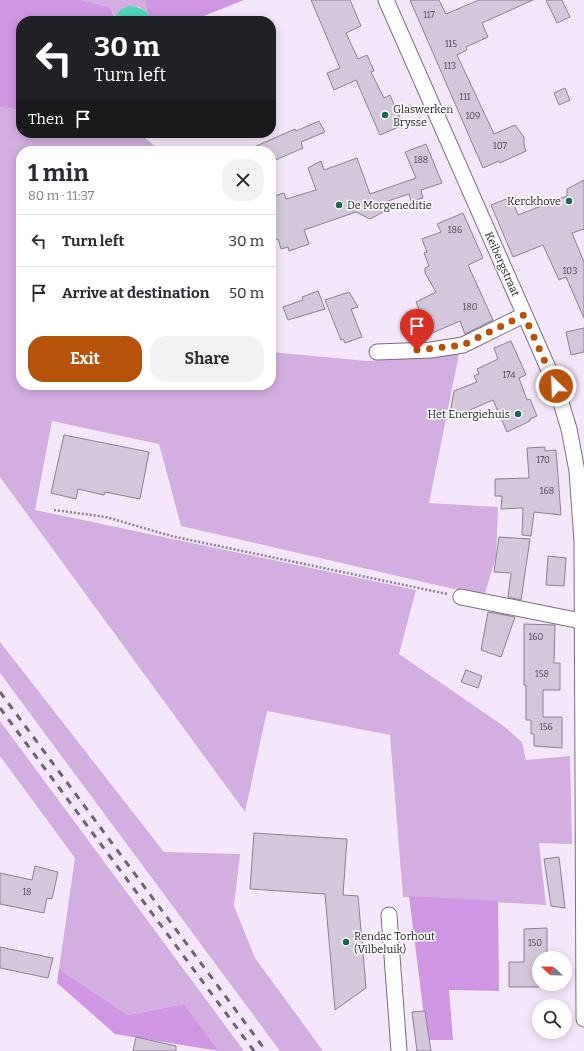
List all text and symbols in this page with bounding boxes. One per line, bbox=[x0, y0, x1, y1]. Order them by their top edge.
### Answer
house number: 117 bbox=[423, 10, 435, 20]
text: 30 m bbox=[94, 30, 160, 63]
icon: left bbox=[28, 32, 80, 84]
house number: 115 bbox=[445, 39, 457, 49]
house number: 113 bbox=[444, 61, 456, 71]
text: Turn left bbox=[94, 64, 166, 86]
house number: 111 bbox=[460, 92, 471, 102]
place label: Glaswerken Brysse bbox=[393, 103, 453, 129]
icon: arrive bbox=[72, 108, 94, 130]
text: Then bbox=[28, 110, 64, 128]
marker: Glaswerken Brysse bbox=[380, 110, 390, 120]
house number: 109 bbox=[466, 111, 480, 121]
house number: 107 bbox=[493, 141, 507, 151]
house number: 188 bbox=[414, 155, 428, 165]
text: 1 min bbox=[28, 159, 89, 187]
button: close bbox=[222, 159, 264, 201]
text: 80 m · 11:37 bbox=[28, 188, 94, 203]
place label: Kerckhove bbox=[507, 195, 561, 208]
marker: Kerckhove bbox=[564, 196, 574, 206]
place label: De Morgeneditie bbox=[347, 199, 432, 212]
marker: De Morgeneditie bbox=[334, 200, 344, 210]
house number: 186 bbox=[448, 225, 462, 235]
icon: left bbox=[28, 230, 50, 252]
street label: Keibergstraat bbox=[482, 230, 522, 298]
text: Turn left bbox=[62, 232, 124, 250]
text: 30 m bbox=[229, 232, 264, 250]
house number: 103 bbox=[563, 266, 577, 276]
icon: arrive bbox=[28, 282, 50, 304]
text: Arrive at destination bbox=[62, 284, 209, 302]
text: 50 m bbox=[229, 284, 264, 302]
house number: 180 bbox=[463, 302, 478, 312]
pin bbox=[400, 309, 434, 350]
icon: arrive bbox=[406, 315, 428, 337]
button: Exit bbox=[28, 336, 142, 382]
button: Share bbox=[150, 336, 264, 382]
position arrow bbox=[535, 365, 577, 407]
house number: 174 bbox=[502, 370, 516, 380]
place label: Het Energiehuis bbox=[427, 408, 510, 421]
marker: Het Energiehuis bbox=[513, 409, 523, 419]
house number: 170 bbox=[536, 455, 550, 465]
house number: 168 bbox=[540, 486, 554, 496]
house number: 160 bbox=[529, 632, 544, 642]
house number: 158 bbox=[535, 669, 549, 679]
house number: 156 bbox=[539, 722, 553, 732]
house number: 18 bbox=[22, 887, 32, 897]
place label: Rendac Torhout (Vilbeluik) bbox=[354, 930, 435, 956]
marker: Rendac Torhout (Vilbeluik) bbox=[341, 937, 351, 947]
house number: 150 bbox=[528, 938, 542, 948]
north arrow bbox=[532, 951, 572, 991]
map controls bbox=[532, 951, 572, 1039]
button: search bbox=[532, 999, 572, 1039]

